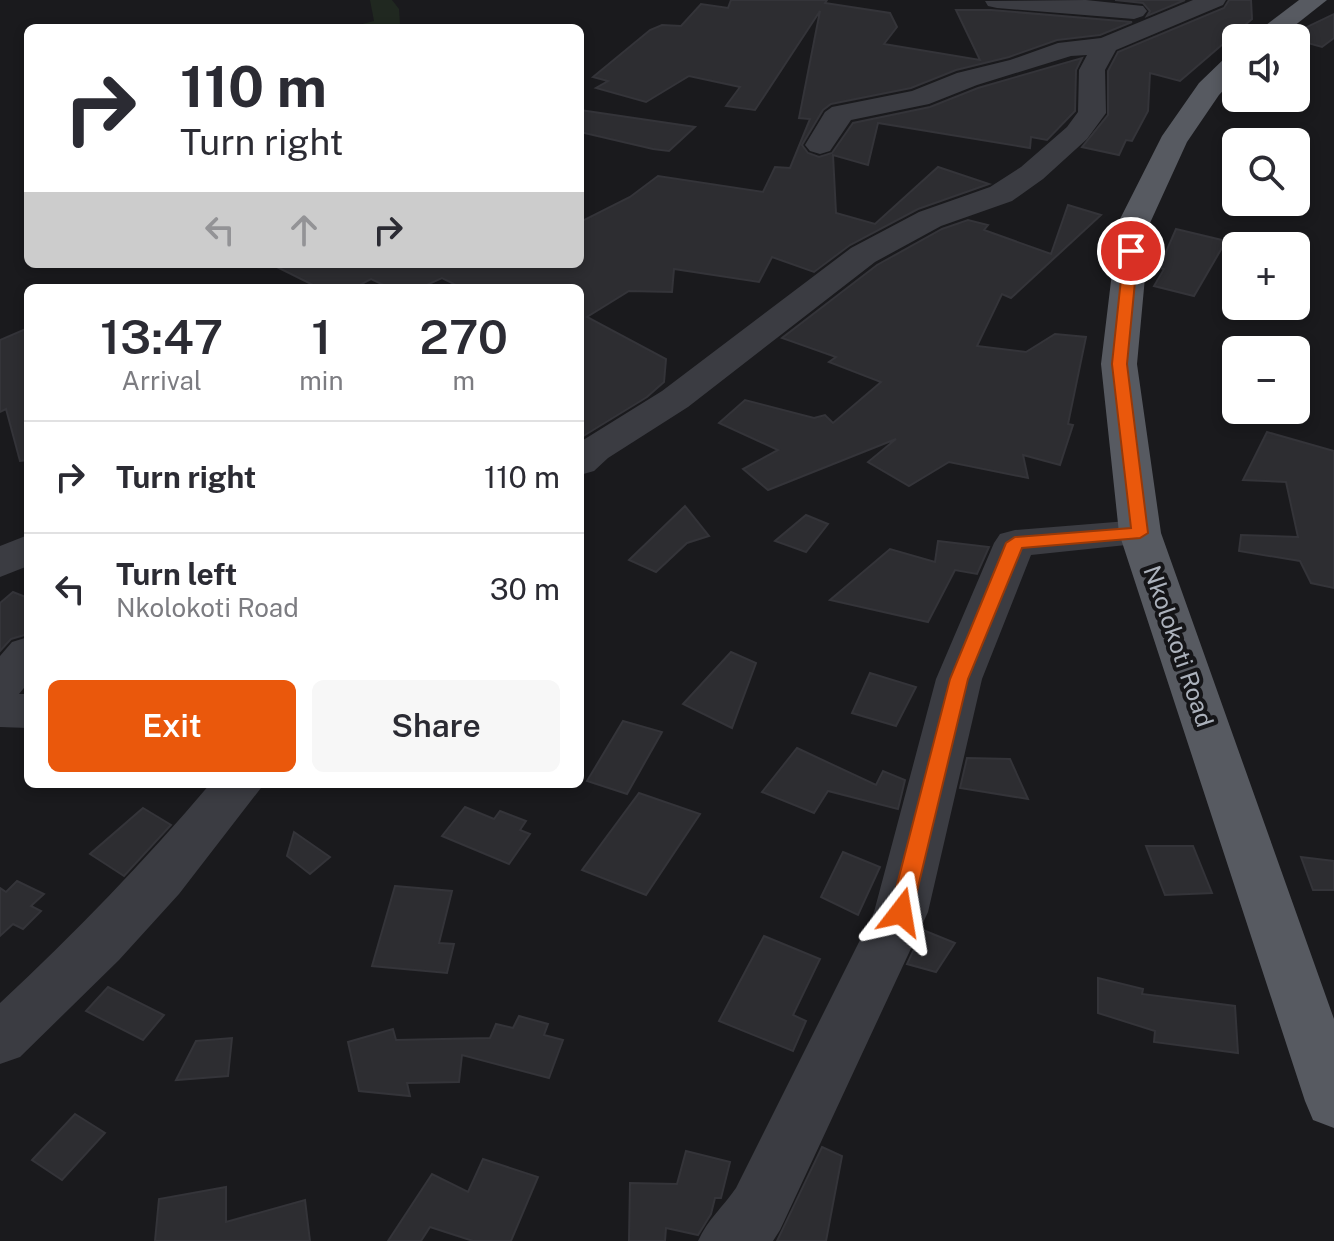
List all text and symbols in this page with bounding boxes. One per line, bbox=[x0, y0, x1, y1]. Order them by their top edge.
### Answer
map controls bbox=[1222, 24, 1310, 424]
button: sound bbox=[1222, 24, 1310, 112]
text: 110 m bbox=[180, 54, 327, 120]
icon: right bbox=[48, 56, 152, 160]
text: Turn right bbox=[180, 121, 343, 163]
button: search bbox=[1222, 128, 1310, 216]
icon: left bbox=[198, 208, 242, 252]
icon: ahead bbox=[282, 208, 326, 252]
icon: right bbox=[366, 208, 410, 252]
pin bbox=[1097, 217, 1165, 285]
icon: arrive bbox=[1109, 229, 1153, 273]
button: + bbox=[1222, 232, 1310, 320]
text: 13:47 bbox=[100, 308, 223, 365]
text: 1 bbox=[311, 308, 331, 365]
text: 270 bbox=[419, 308, 508, 365]
button: − bbox=[1222, 336, 1310, 424]
text: Arrival bbox=[121, 365, 202, 396]
text: min bbox=[299, 365, 343, 396]
text: m bbox=[452, 365, 475, 396]
icon: right bbox=[48, 455, 92, 499]
text: Turn right bbox=[116, 459, 256, 495]
text: 110 m bbox=[484, 459, 560, 495]
text: Turn left bbox=[116, 556, 237, 592]
street label: Nkolokoti Road bbox=[1138, 562, 1220, 730]
icon: left bbox=[48, 567, 92, 611]
text: 30 m bbox=[490, 571, 560, 607]
text: Nkolokoti Road bbox=[116, 592, 299, 623]
button: Exit bbox=[48, 680, 296, 772]
button: Share bbox=[312, 680, 560, 772]
position arrow bbox=[859, 870, 943, 954]

